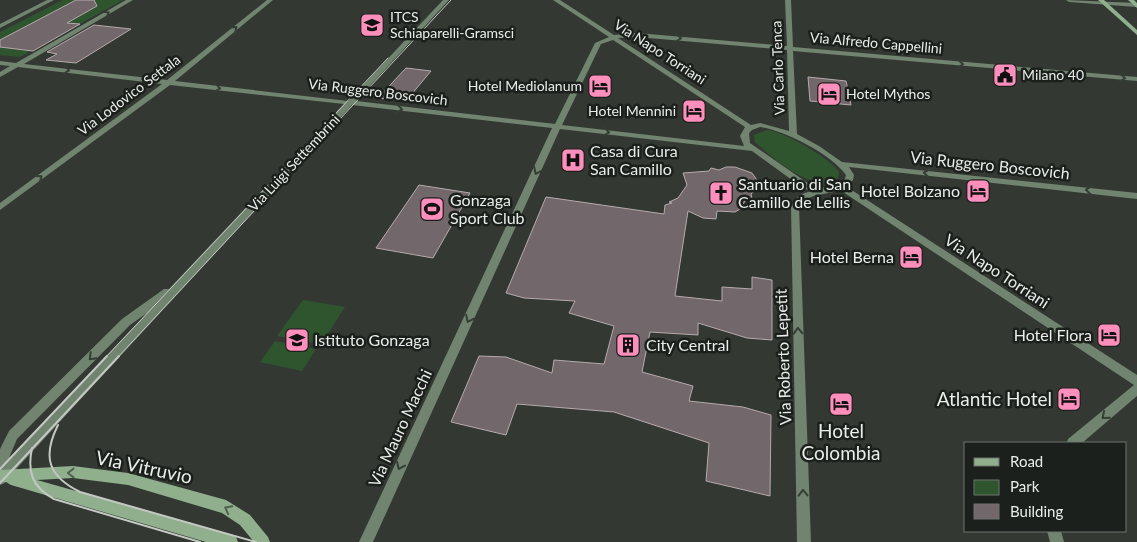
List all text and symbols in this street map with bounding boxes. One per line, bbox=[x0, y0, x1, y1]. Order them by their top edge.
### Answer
place label: ITCS Schiaparelli-Gramsci bbox=[390, 8, 514, 41]
one-way arrow bbox=[100, 11, 109, 21]
school or university icon: ITCS Schiaparelli-Gramsci bbox=[359, 12, 385, 38]
street label: Via Napo Torriani bbox=[611, 16, 709, 88]
street label: Via Carlo Tenca bbox=[767, 20, 788, 116]
one-way arrow bbox=[228, 27, 237, 35]
street label: Via Alfredo Cappellini bbox=[809, 28, 943, 57]
one-way arrow bbox=[674, 32, 682, 43]
street label: Via Lodovico Settala bbox=[74, 50, 183, 139]
one-way arrow bbox=[957, 58, 965, 69]
public building icon: Milano 40 bbox=[992, 62, 1018, 88]
one-way arrow bbox=[63, 64, 71, 75]
place label: Milano 40 bbox=[1022, 66, 1084, 83]
one-way arrow bbox=[1118, 72, 1126, 83]
hotel icon: Hotel Mediolanum bbox=[587, 73, 613, 99]
street label: Via Ruggero Boscovich bbox=[307, 75, 449, 108]
place label: Hotel Mediolanum bbox=[468, 77, 582, 94]
hotel icon: Hotel Mythos bbox=[816, 81, 842, 107]
one-way arrow bbox=[213, 82, 221, 93]
place label: Hotel Mythos bbox=[846, 85, 930, 102]
hotel icon: Hotel Mennini bbox=[681, 98, 707, 124]
place label: Hotel Mennini bbox=[588, 102, 676, 119]
one-way arrow bbox=[396, 103, 404, 114]
street label: Via Luigi Settembrini bbox=[244, 111, 343, 215]
one-way arrow bbox=[602, 126, 610, 137]
place label: Casa di Cura San Camillo bbox=[590, 141, 678, 178]
hospital icon: Casa di Cura San Camillo bbox=[560, 147, 586, 173]
street label: Via Ruggero Boscovich bbox=[909, 147, 1071, 182]
one-way arrow bbox=[532, 166, 543, 175]
one-way arrow bbox=[923, 168, 931, 179]
place label: Santuario di San Camillo de Lellis bbox=[738, 174, 851, 211]
one-way arrow bbox=[33, 175, 42, 183]
hotel icon: Hotel Bolzano bbox=[965, 178, 991, 204]
church icon: Santuario di San Camillo de Lellis bbox=[708, 180, 734, 206]
place label: Hotel Bolzano bbox=[861, 181, 960, 200]
one-way arrow bbox=[1084, 185, 1092, 196]
place label: Gonzaga Sport Club bbox=[450, 190, 525, 227]
sports icon: Gonzaga Sport Club bbox=[419, 196, 445, 222]
street label: Via Napo Torriani bbox=[941, 230, 1053, 312]
hotel icon: Hotel Berna bbox=[898, 244, 924, 270]
place label: Hotel Berna bbox=[810, 247, 894, 266]
street label: Via Roberto Lepetit bbox=[771, 288, 794, 426]
one-way arrow bbox=[464, 314, 475, 323]
hotel icon: Hotel Flora bbox=[1096, 322, 1122, 348]
place label: Hotel Flora bbox=[1014, 325, 1092, 344]
school or university icon: Istituto Gonzaga bbox=[284, 327, 310, 353]
one-way arrow bbox=[793, 327, 804, 335]
place label: Istituto Gonzaga bbox=[314, 330, 430, 349]
building icon: City Central bbox=[615, 332, 641, 358]
place label: City Central bbox=[646, 335, 729, 354]
one-way arrow bbox=[89, 351, 98, 360]
street label: Via Mauro Macchi bbox=[364, 366, 435, 490]
hotel icon: Atlantic Hotel bbox=[1056, 386, 1082, 412]
place label: Atlantic Hotel bbox=[937, 387, 1052, 410]
hotel icon: Hotel Colombia bbox=[828, 391, 854, 417]
one-way arrow bbox=[1102, 410, 1111, 419]
place label: Hotel Colombia bbox=[802, 419, 880, 464]
legend bbox=[964, 442, 1127, 532]
street label: Via Vitruvio bbox=[94, 445, 194, 488]
text: Road bbox=[1010, 452, 1043, 470]
one-way arrow bbox=[396, 461, 407, 470]
one-way arrow bbox=[67, 468, 74, 478]
text: Park bbox=[1010, 477, 1040, 495]
one-way arrow bbox=[798, 489, 808, 497]
text: Building bbox=[1010, 502, 1063, 520]
one-way arrow bbox=[225, 505, 234, 515]

